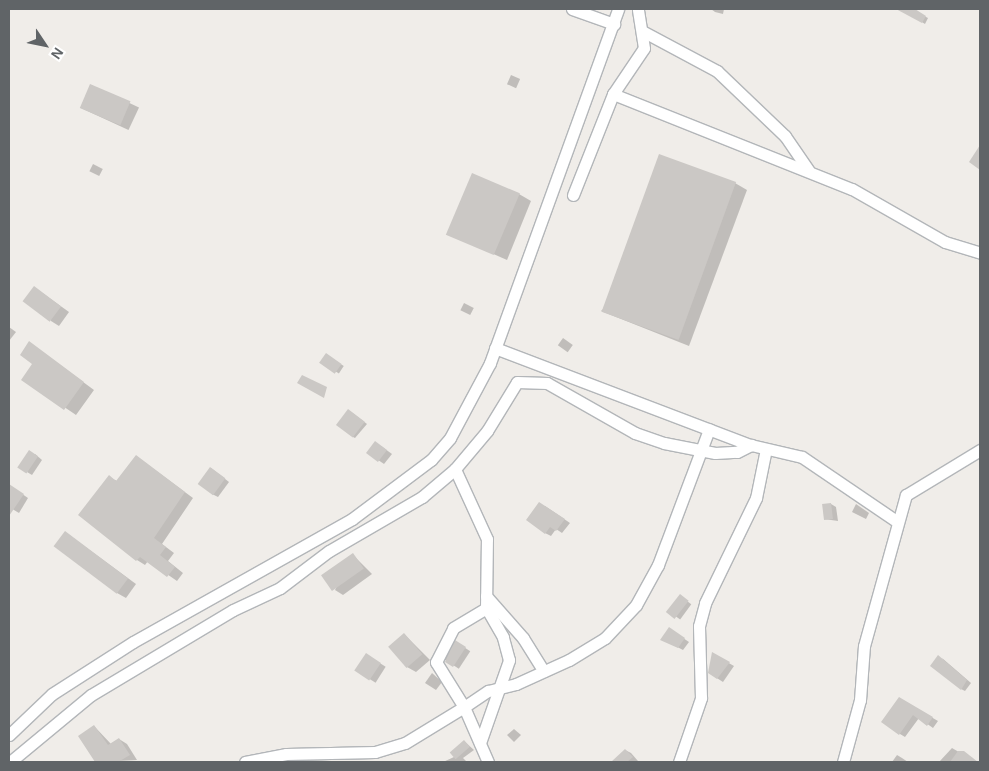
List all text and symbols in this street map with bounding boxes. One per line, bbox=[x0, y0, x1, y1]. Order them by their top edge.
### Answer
north arrow bbox=[20, 20, 70, 70]
text: N bbox=[48, 45, 67, 62]

